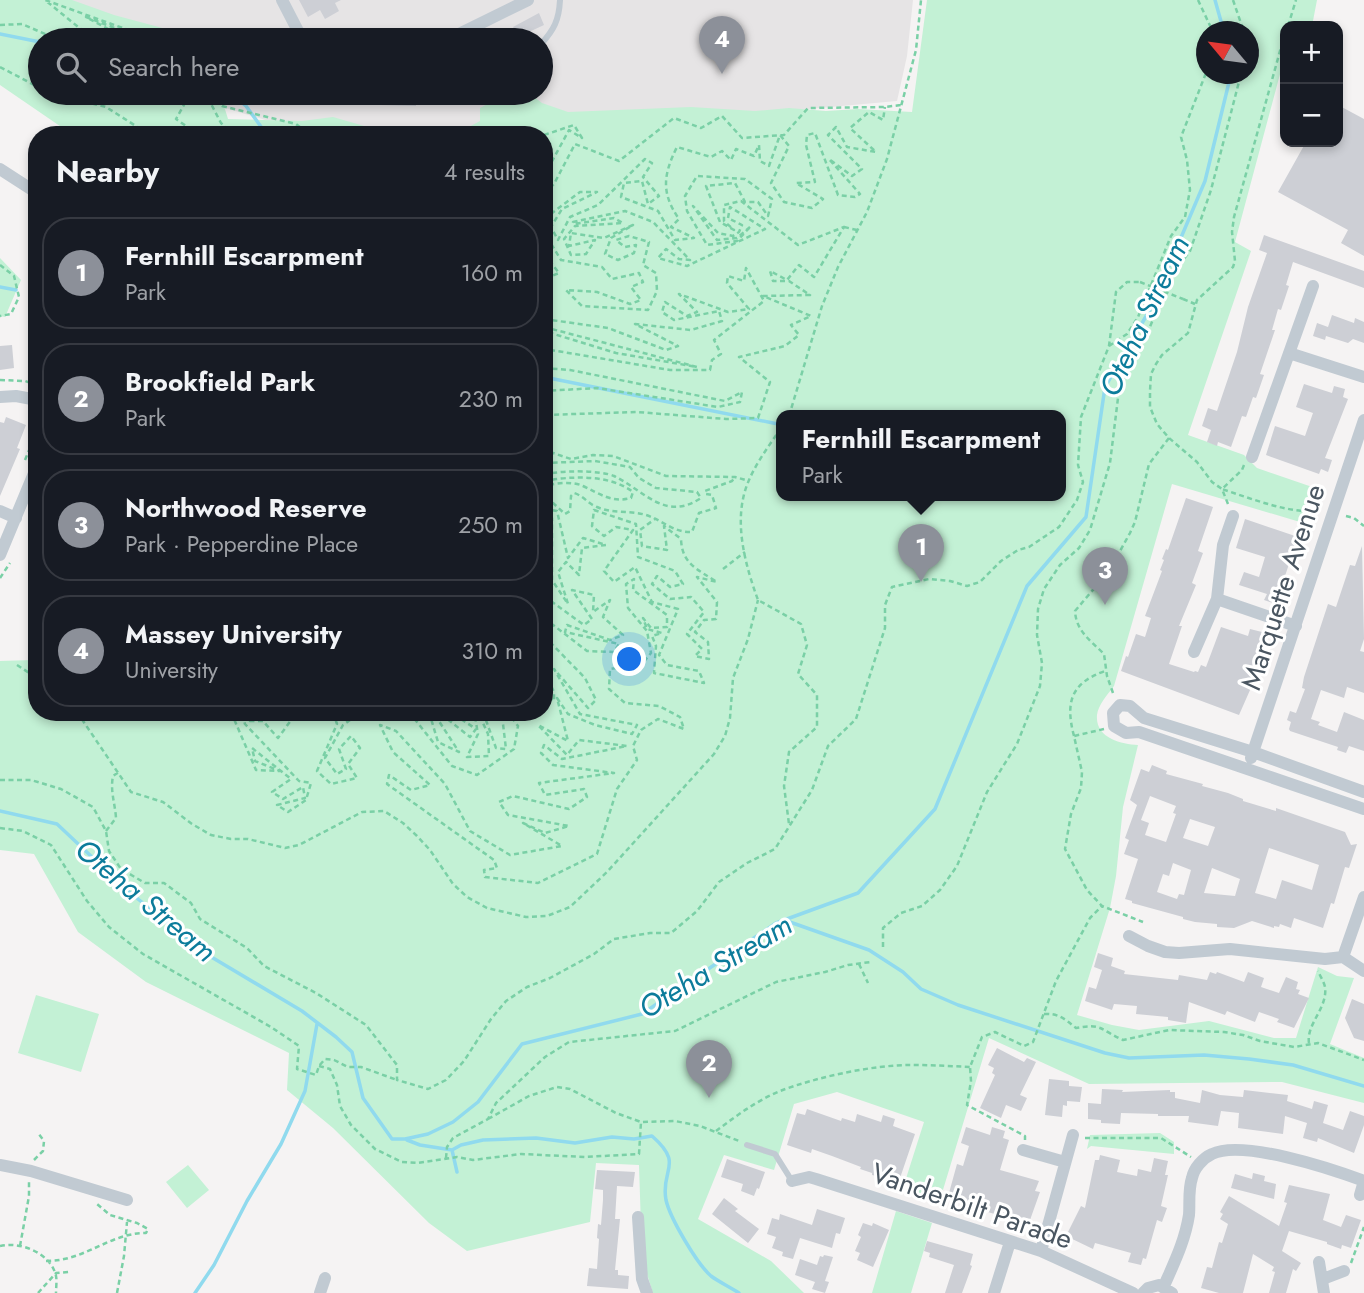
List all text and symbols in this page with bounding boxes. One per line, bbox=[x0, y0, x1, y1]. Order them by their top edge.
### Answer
pin: 4 bbox=[699, 16, 745, 74]
north arrow bbox=[1196, 21, 1259, 84]
map controls bbox=[1280, 21, 1343, 147]
button: + bbox=[1280, 21, 1343, 84]
search box bbox=[28, 28, 553, 105]
icon: search bbox=[52, 48, 90, 86]
text: Search here bbox=[108, 48, 240, 86]
button: − bbox=[1280, 84, 1343, 147]
text: Nearby bbox=[56, 150, 159, 193]
text: 4 results bbox=[444, 155, 525, 189]
water label: Oteha Stream bbox=[1088, 229, 1200, 403]
text: Fernhill Escarpment bbox=[125, 237, 364, 275]
text: 1 bbox=[75, 256, 87, 290]
text: 160 m bbox=[461, 256, 523, 290]
text: Park bbox=[125, 275, 166, 309]
text: Brookfield Park bbox=[125, 363, 315, 401]
text: 2 bbox=[73, 382, 89, 416]
text: 230 m bbox=[459, 382, 523, 416]
text: Park bbox=[125, 401, 166, 435]
popup bbox=[776, 410, 1066, 501]
text: Fernhill Escarpment bbox=[802, 420, 1040, 458]
text: Park bbox=[802, 458, 843, 492]
street label: Marquette Avenue bbox=[1230, 479, 1336, 695]
text: Northwood Reserve bbox=[125, 489, 367, 527]
text: 3 bbox=[74, 508, 88, 542]
text: 250 m bbox=[458, 508, 523, 542]
pin: 1 bbox=[898, 524, 944, 582]
text: Park · Pepperdine Place bbox=[125, 527, 358, 561]
pin: 3 bbox=[1082, 547, 1128, 605]
text: Massey University bbox=[125, 615, 342, 653]
text: 4 bbox=[73, 634, 89, 668]
text: 310 m bbox=[461, 634, 523, 668]
your location bbox=[612, 642, 646, 676]
text: University bbox=[125, 653, 218, 687]
water label: Oteha Stream bbox=[66, 828, 226, 972]
water label: Oteha Stream bbox=[630, 903, 800, 1029]
pin: 2 bbox=[686, 1040, 732, 1098]
street label: Vanderbilt Parade bbox=[866, 1152, 1078, 1260]

